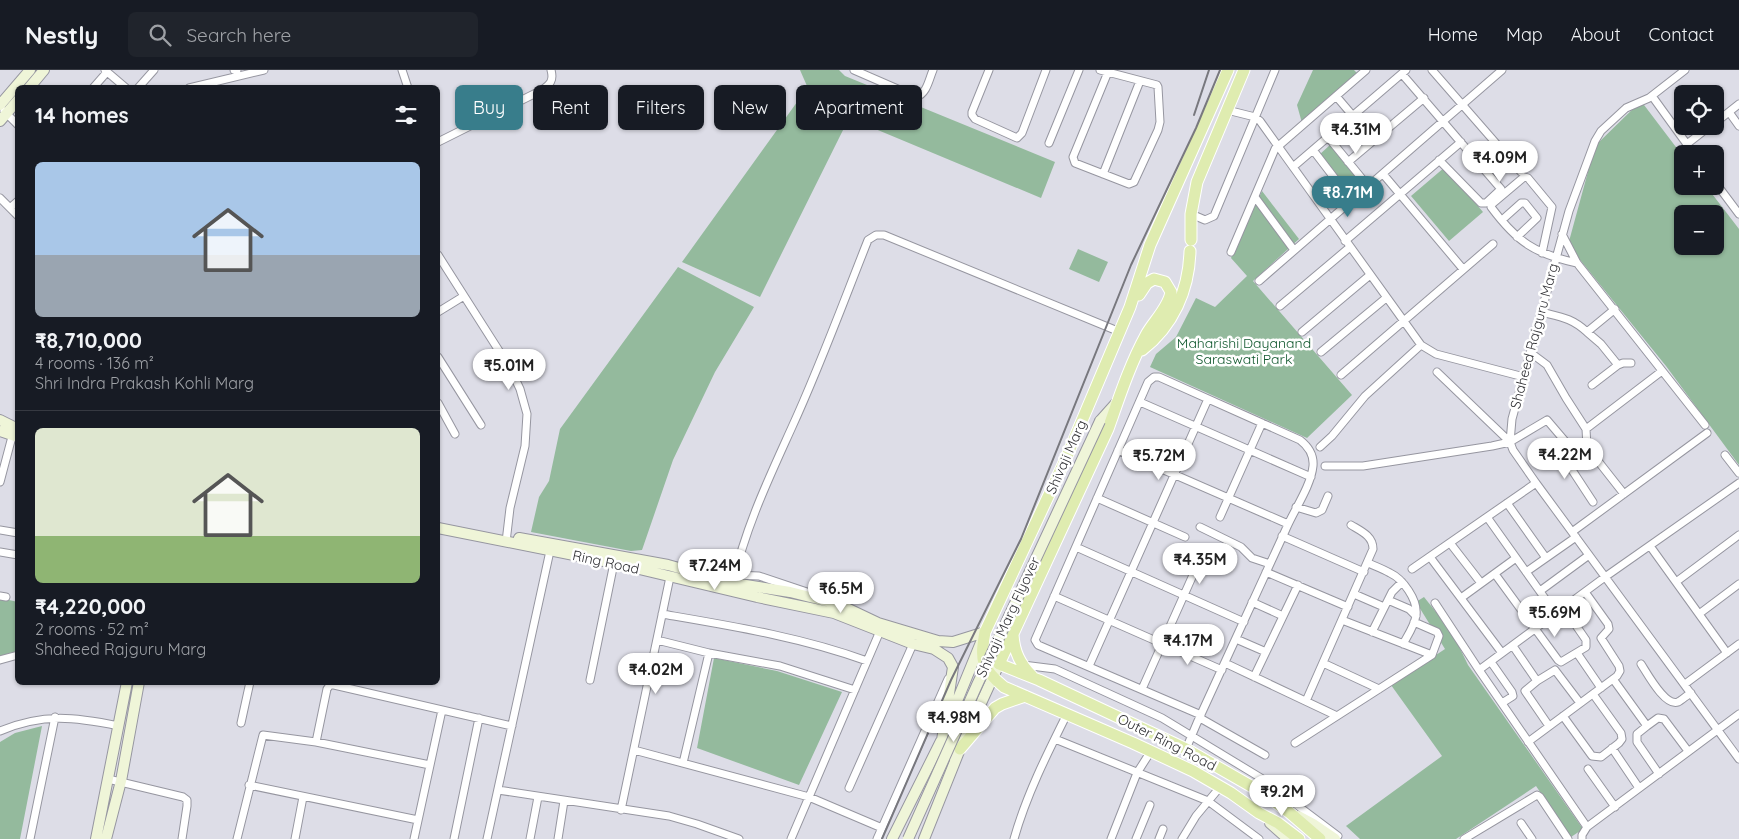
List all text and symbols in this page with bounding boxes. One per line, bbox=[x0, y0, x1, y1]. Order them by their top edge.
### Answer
search box bbox=[128, 12, 478, 57]
text: Nestly bbox=[25, 20, 98, 50]
icon: search bbox=[146, 21, 174, 49]
text: Search here bbox=[186, 23, 291, 47]
text: Home bbox=[1428, 23, 1478, 46]
text: Map bbox=[1506, 23, 1543, 46]
text: About bbox=[1571, 23, 1621, 46]
text: Contact bbox=[1649, 23, 1714, 46]
chip: Buy bbox=[455, 85, 523, 130]
chip: Rent bbox=[533, 85, 608, 130]
chip: Filters bbox=[618, 85, 704, 130]
chip: New bbox=[714, 85, 786, 130]
chip: Apartment bbox=[796, 85, 922, 130]
map controls bbox=[1674, 85, 1724, 255]
button: locate bbox=[1674, 85, 1724, 135]
icon: filters bbox=[392, 101, 420, 129]
text: 14 homes bbox=[35, 102, 129, 128]
pin: ₹4.31M bbox=[1315, 112, 1397, 155]
text: ₹4.31M bbox=[1331, 119, 1381, 139]
pin: ₹4.09M bbox=[1459, 140, 1541, 183]
button: + bbox=[1674, 145, 1724, 195]
text: ₹4.09M bbox=[1473, 147, 1527, 167]
pin: ₹8.71M bbox=[1307, 176, 1389, 218]
text: ₹8.71M bbox=[1323, 182, 1373, 202]
icon: home bbox=[183, 195, 273, 285]
button: − bbox=[1674, 205, 1724, 255]
street label: Shaheed Rajguru Marg bbox=[1506, 261, 1562, 411]
text: ₹8,710,000 bbox=[35, 327, 142, 353]
park label: Maharishi Dayanand Saraswati Park bbox=[1177, 334, 1311, 368]
pin: ₹5.01M bbox=[468, 348, 550, 391]
text: 4 rooms · 136 m² bbox=[35, 353, 154, 373]
text: ₹5.01M bbox=[484, 355, 534, 375]
text: Shri Indra Prakash Kohli Marg bbox=[35, 373, 254, 393]
street label: Shivaji Marg bbox=[1042, 417, 1090, 497]
pin: ₹5.72M bbox=[1118, 438, 1200, 481]
pin: ₹4.22M bbox=[1524, 438, 1606, 480]
text: ₹4.22M bbox=[1538, 444, 1592, 464]
text: ₹5.72M bbox=[1133, 445, 1185, 465]
icon: home bbox=[183, 460, 273, 550]
pin: ₹4.35M bbox=[1159, 542, 1241, 585]
street label: Ring Road bbox=[571, 546, 641, 578]
pin: ₹7.24M bbox=[674, 548, 756, 591]
text: ₹4.35M bbox=[1173, 549, 1227, 569]
street label: Shivaji Marg Flyover bbox=[972, 553, 1044, 680]
text: ₹7.24M bbox=[689, 555, 741, 575]
pin: ₹6.5M bbox=[806, 572, 876, 614]
text: ₹6.5M bbox=[819, 578, 863, 598]
text: ₹4,220,000 bbox=[35, 593, 146, 619]
pin: ₹5.69M bbox=[1514, 596, 1596, 638]
text: ₹5.69M bbox=[1529, 602, 1581, 622]
text: 2 rooms · 52 m² bbox=[35, 619, 149, 639]
pin: ₹4.17M bbox=[1147, 624, 1229, 666]
text: ₹4.17M bbox=[1163, 630, 1213, 650]
text: Shaheed Rajguru Marg bbox=[35, 639, 206, 659]
pin: ₹4.02M bbox=[615, 652, 697, 695]
text: ₹4.02M bbox=[629, 659, 683, 679]
pin: ₹4.98M bbox=[913, 700, 995, 743]
text: ₹4.98M bbox=[927, 707, 981, 727]
street label: Outer Ring Road bbox=[1115, 709, 1219, 775]
pin: ₹9.2M bbox=[1247, 774, 1317, 817]
text: ₹9.2M bbox=[1260, 781, 1304, 801]

